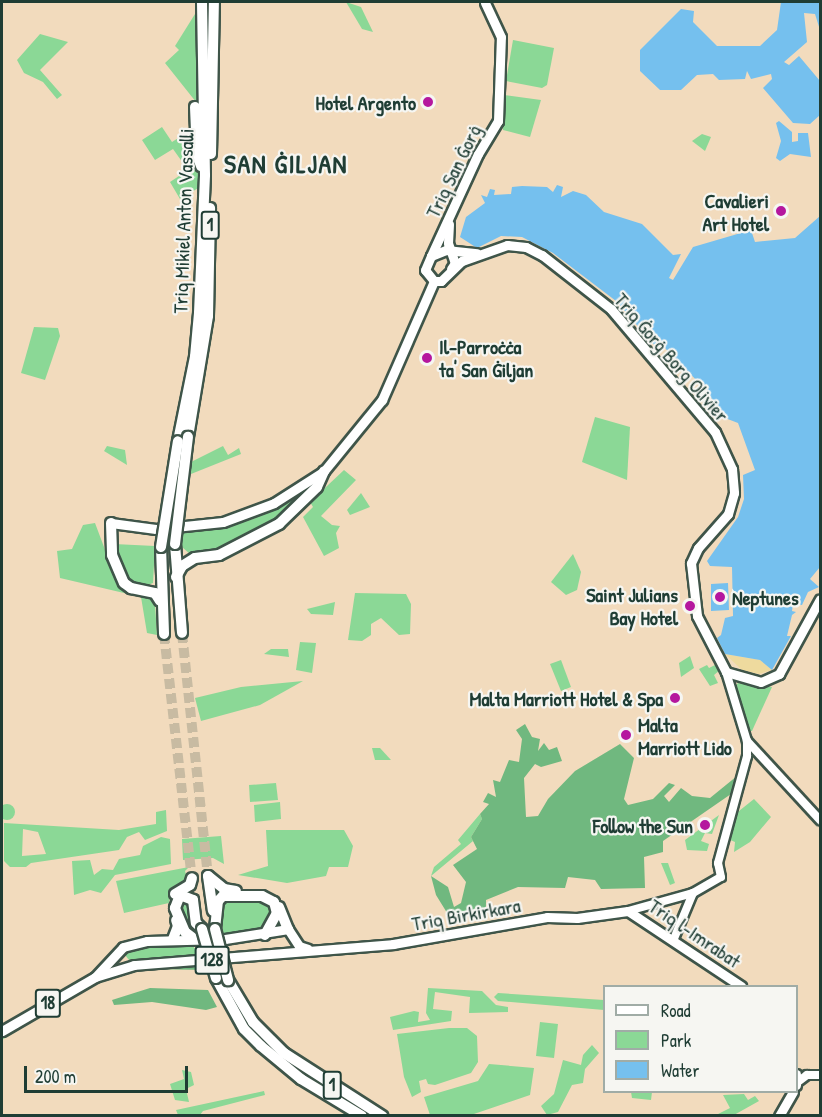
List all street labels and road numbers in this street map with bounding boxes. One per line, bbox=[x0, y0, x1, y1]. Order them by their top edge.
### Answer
street label: Triq San Ġorġ bbox=[420, 121, 486, 221]
street label: Triq Mikiel Anton Vassalli bbox=[168, 128, 198, 314]
road number: 1 bbox=[200, 210, 220, 240]
street label: Triq Ġorġ Borg Olivier bbox=[610, 288, 734, 426]
street label: Triq Birkirkara bbox=[410, 893, 522, 935]
street label: Triq l-Imrabat bbox=[645, 894, 745, 972]
road number: 128 bbox=[194, 945, 230, 975]
road number: 18 bbox=[34, 988, 62, 1018]
road number: 1 bbox=[322, 1070, 342, 1100]

